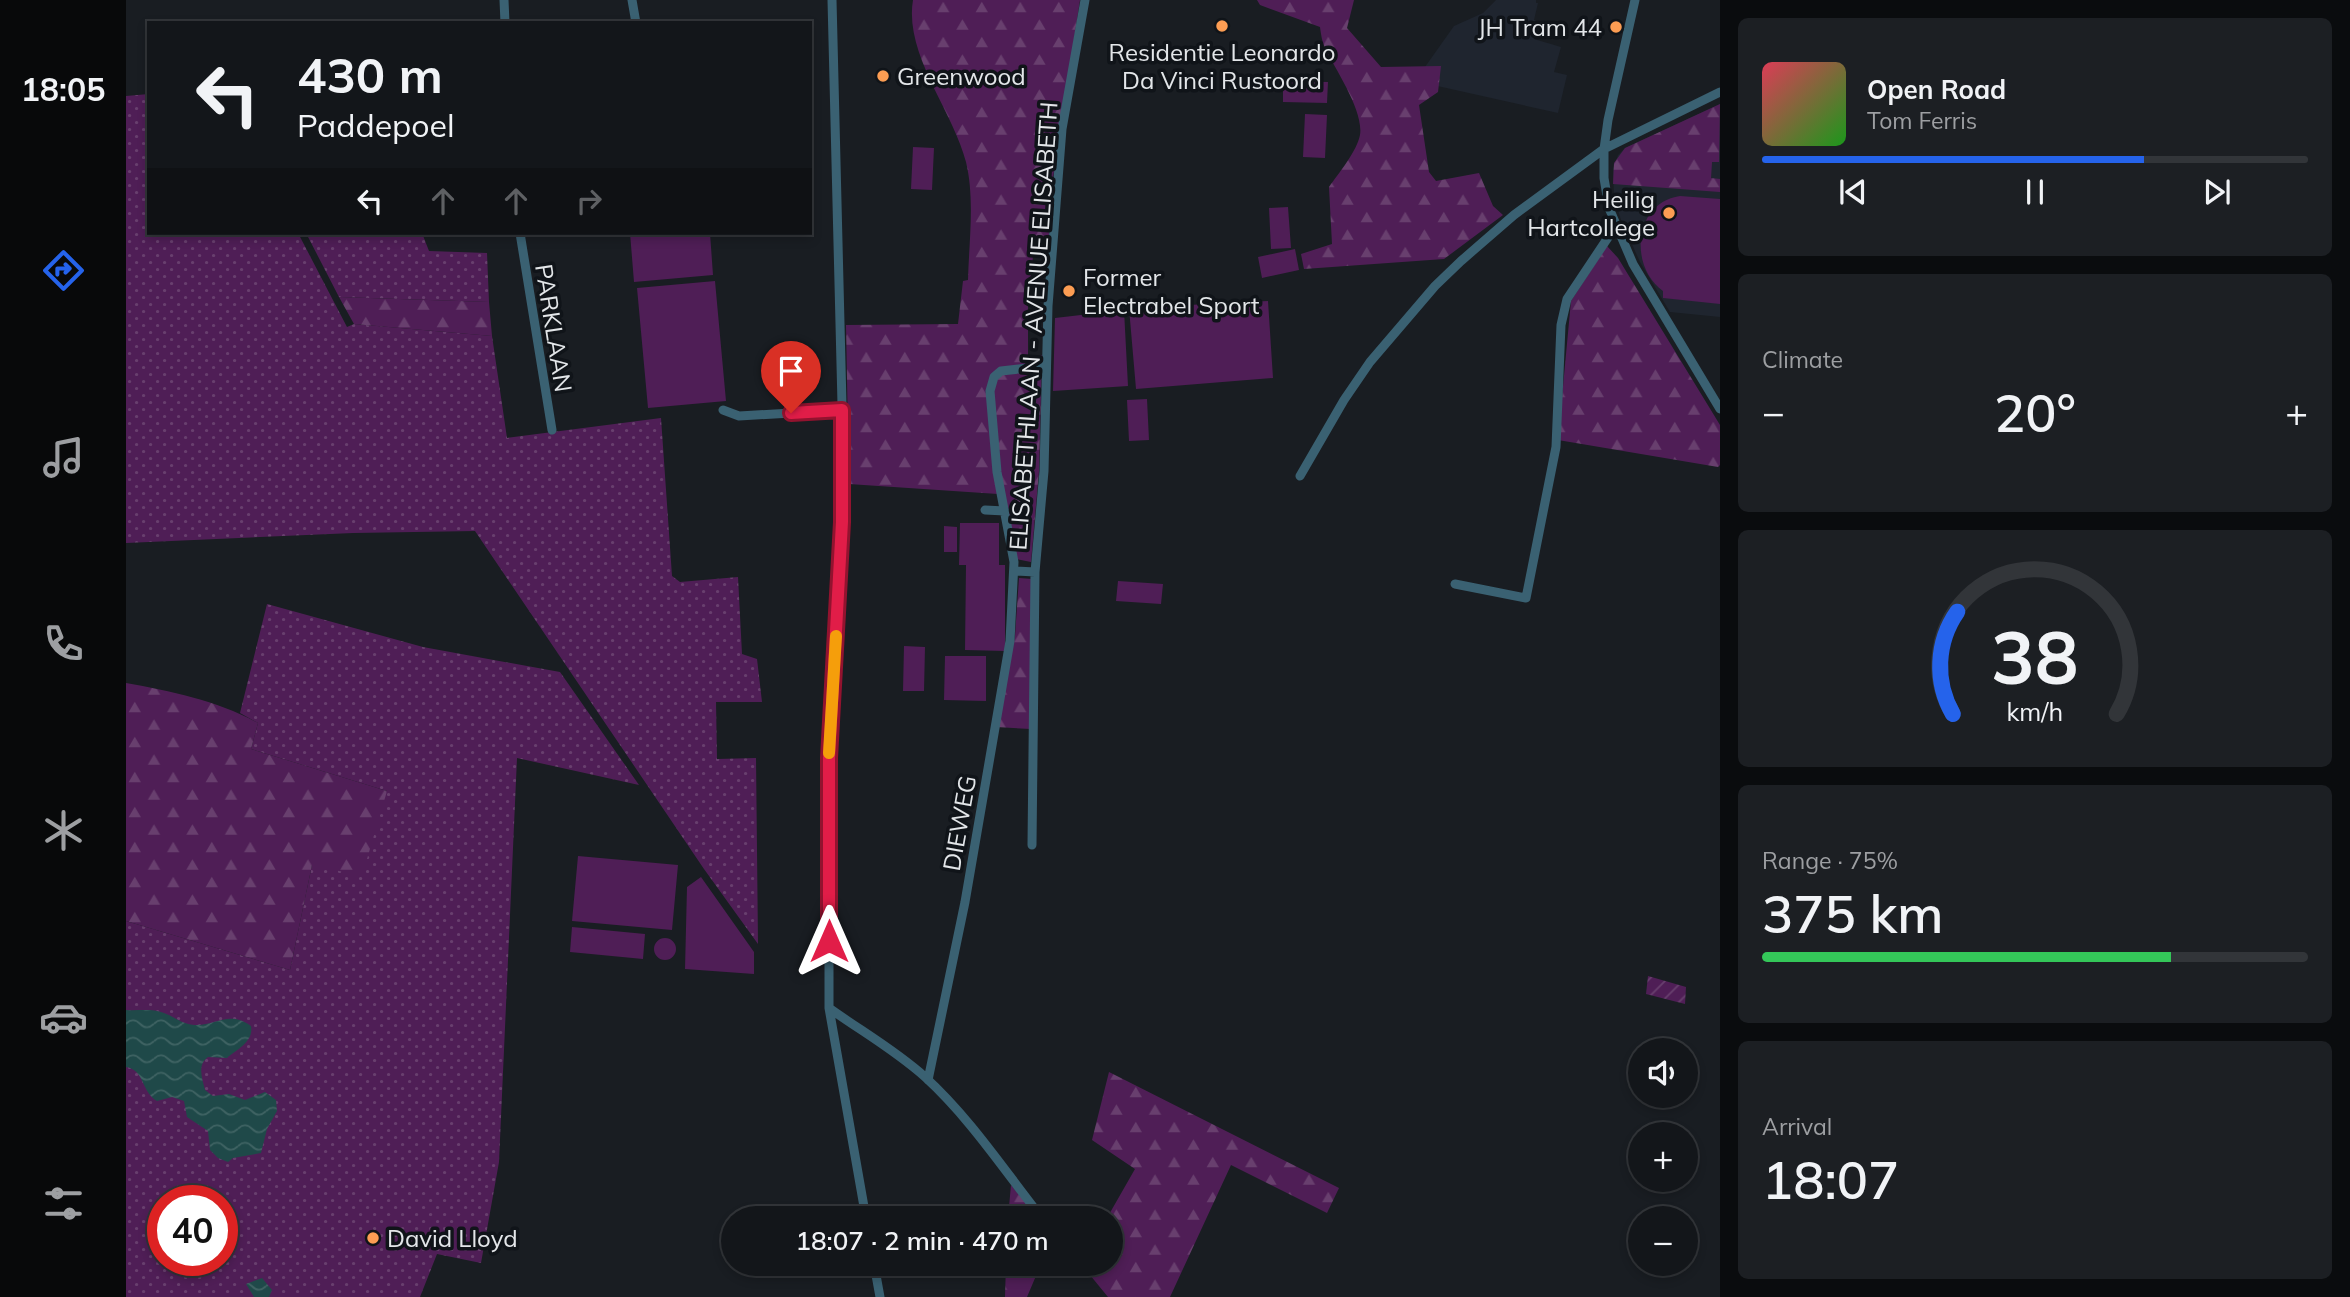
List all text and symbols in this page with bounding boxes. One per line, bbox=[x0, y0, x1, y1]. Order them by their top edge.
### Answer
place label: JH Tram 44 bbox=[1478, 12, 1602, 42]
marker: Residentie Leonardo Da Vinci Rustoord bbox=[1214, 18, 1230, 34]
marker: JH Tram 44 bbox=[1608, 19, 1624, 35]
place label: Residentie Leonardo Da Vinci Rustoord bbox=[1109, 37, 1335, 95]
text: 430 m bbox=[297, 44, 443, 105]
icon: left bbox=[182, 49, 273, 140]
place label: Greenwood bbox=[897, 61, 1026, 91]
marker: Greenwood bbox=[875, 68, 891, 84]
text: 18:05 bbox=[21, 69, 105, 109]
text: Open Road bbox=[1867, 73, 2006, 106]
street label: ELISABETHLAAN - AVENUE ELISABETH bbox=[1002, 101, 1064, 551]
text: Paddepoel bbox=[297, 105, 455, 145]
text: Tom Ferris bbox=[1867, 106, 1977, 135]
icon: previous bbox=[1834, 173, 1872, 211]
icon: pause bbox=[2016, 173, 2054, 211]
icon: next bbox=[2198, 173, 2236, 211]
icon: left bbox=[351, 182, 389, 220]
icon: ahead bbox=[424, 182, 462, 220]
icon: ahead bbox=[497, 182, 535, 220]
icon: right bbox=[570, 182, 608, 220]
place label: Heilig Hartcollege bbox=[1527, 184, 1655, 242]
marker: Heilig Hartcollege bbox=[1661, 205, 1677, 221]
icon: directions bbox=[39, 246, 88, 295]
street label: PARKLAAN bbox=[529, 262, 579, 394]
place label: Former Electrabel Sport bbox=[1083, 262, 1259, 320]
marker: Former Electrabel Sport bbox=[1061, 283, 1077, 299]
pin bbox=[761, 341, 821, 413]
text: Climate bbox=[1762, 345, 1843, 374]
icon: arrive bbox=[772, 352, 810, 390]
text: 20° bbox=[1994, 380, 2076, 445]
text: − bbox=[1762, 388, 1785, 436]
text: + bbox=[2285, 388, 2308, 436]
icon: music bbox=[39, 433, 88, 482]
text: 38 bbox=[1991, 612, 2079, 703]
icon: phone bbox=[39, 619, 88, 668]
text: km/h bbox=[2007, 696, 2063, 727]
street label: DIEWEG bbox=[936, 773, 982, 873]
icon: climate bbox=[39, 806, 88, 855]
text: Range · 75% bbox=[1762, 846, 1898, 875]
text: 375 km bbox=[1762, 881, 1943, 946]
position arrow bbox=[792, 904, 866, 978]
icon: car bbox=[39, 993, 88, 1042]
map controls bbox=[1628, 1038, 1698, 1276]
button: sound bbox=[1628, 1038, 1698, 1108]
text: Arrival bbox=[1762, 1112, 1832, 1141]
button: + bbox=[1628, 1122, 1698, 1192]
text: 18:07 bbox=[1762, 1147, 1899, 1212]
icon: filters bbox=[39, 1179, 88, 1228]
speed limit sign: 40 bbox=[147, 1185, 238, 1276]
button: − bbox=[1628, 1206, 1698, 1276]
place label: David Lloyd bbox=[387, 1223, 518, 1253]
text: 18:07 · 2 min · 470 m bbox=[795, 1224, 1049, 1257]
marker: David Lloyd bbox=[365, 1230, 381, 1246]

